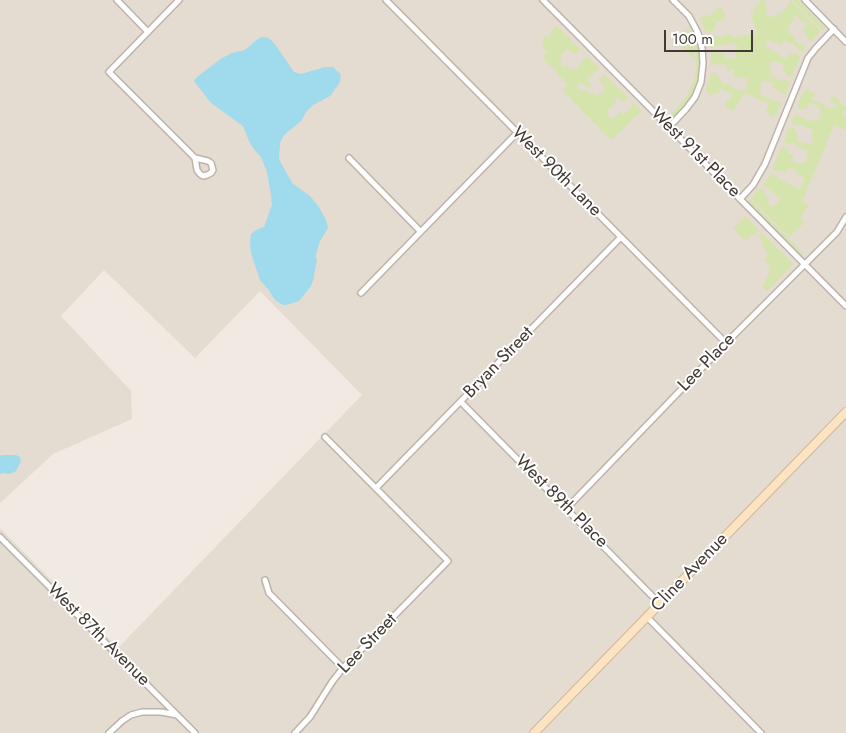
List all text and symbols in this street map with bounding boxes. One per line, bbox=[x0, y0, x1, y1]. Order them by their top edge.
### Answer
scale bar bbox=[666, 20, 755, 52]
text: 100 m bbox=[672, 28, 713, 50]
street label: West 91st Place bbox=[645, 103, 745, 203]
street label: West 90th Lane bbox=[506, 122, 606, 222]
street label: Bryan Street bbox=[460, 323, 538, 403]
street label: Lee Place bbox=[674, 329, 740, 397]
street label: West 89th Place bbox=[510, 451, 612, 553]
street label: Cline Avenue bbox=[647, 529, 733, 617]
street label: West 87th Avenue bbox=[42, 579, 154, 691]
street label: Lee Street bbox=[334, 610, 402, 678]

